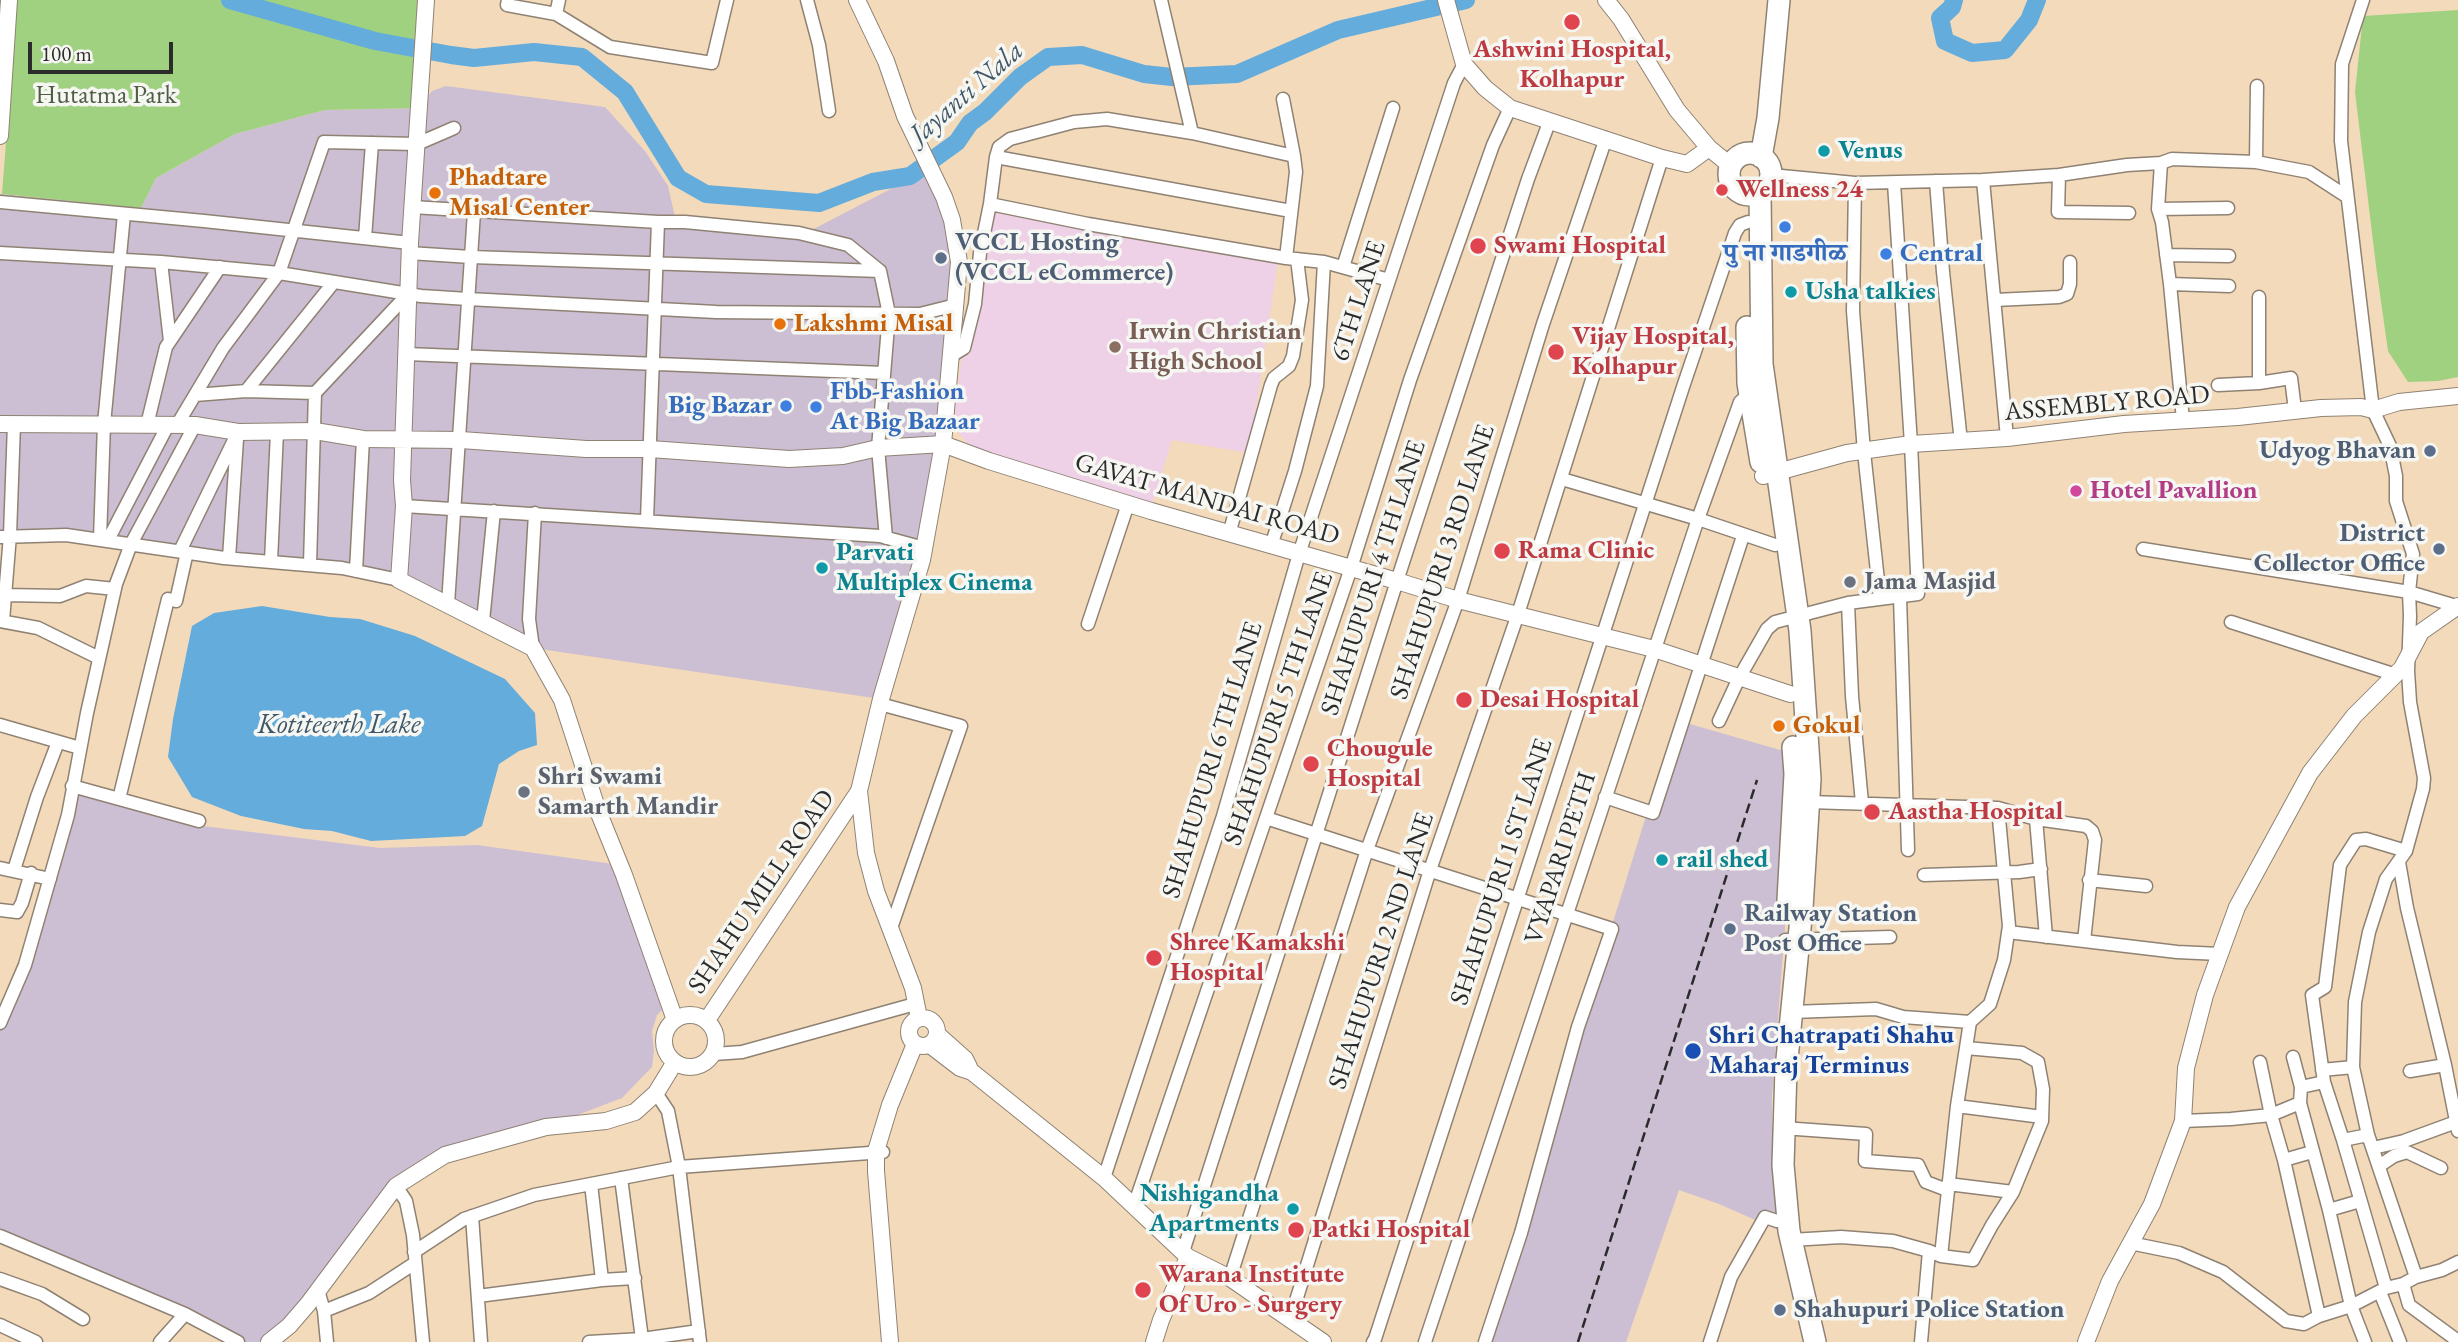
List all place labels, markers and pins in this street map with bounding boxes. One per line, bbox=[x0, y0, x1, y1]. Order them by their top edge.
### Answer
marker: Ashwini Hospital, Kolhapur bbox=[1562, 12, 1582, 32]
place label: Ashwini Hospital, Kolhapur bbox=[1473, 34, 1671, 96]
place label: Venus bbox=[1838, 135, 1903, 167]
marker: Venus bbox=[1816, 143, 1832, 159]
place label: Phadtare Misal Center bbox=[449, 162, 590, 224]
place label: Wellness 24 bbox=[1736, 174, 1863, 206]
marker: Wellness 24 bbox=[1714, 182, 1730, 198]
marker: Phadtare Misal Center bbox=[427, 185, 443, 201]
marker: पु ना गाडगीळ bbox=[1777, 219, 1793, 235]
place label: VCCL Hosting (VCCL eCommerce) bbox=[955, 227, 1173, 288]
place label: Swami Hospital bbox=[1494, 230, 1666, 262]
marker: Swami Hospital bbox=[1468, 236, 1488, 256]
place label: पु ना गाडगीळ bbox=[1723, 238, 1847, 270]
place label: Central bbox=[1900, 238, 1983, 270]
marker: Central bbox=[1878, 246, 1894, 262]
marker: VCCL Hosting (VCCL eCommerce) bbox=[933, 250, 949, 266]
place label: Usha talkies bbox=[1805, 276, 1936, 308]
marker: Usha talkies bbox=[1783, 284, 1799, 300]
place label: Lakshmi Misal bbox=[794, 308, 953, 340]
marker: Lakshmi Misal bbox=[772, 316, 788, 332]
place label: Irwin Christian High School bbox=[1129, 316, 1302, 378]
place label: Vijay Hospital, Kolhapur bbox=[1572, 321, 1734, 382]
marker: Irwin Christian High School bbox=[1107, 339, 1123, 355]
marker: Vijay Hospital, Kolhapur bbox=[1546, 342, 1566, 362]
place label: Fbb-Fashion At Big Bazaar bbox=[830, 376, 980, 438]
place label: Big Bazar bbox=[668, 390, 772, 422]
marker: Big Bazar bbox=[778, 398, 794, 414]
marker: Fbb-Fashion At Big Bazaar bbox=[808, 399, 824, 415]
place label: Udyog Bhavan bbox=[2259, 435, 2416, 467]
marker: Udyog Bhavan bbox=[2422, 443, 2438, 459]
place label: Hotel Pavallion bbox=[2090, 475, 2257, 507]
marker: Hotel Pavallion bbox=[2068, 483, 2084, 499]
place label: District Collector Office bbox=[2254, 518, 2425, 580]
place label: Rama Clinic bbox=[1518, 535, 1654, 567]
place label: Parvati Multiplex Cinema bbox=[836, 537, 1033, 598]
marker: Rama Clinic bbox=[1492, 541, 1512, 561]
marker: District Collector Office bbox=[2431, 541, 2447, 557]
marker: Parvati Multiplex Cinema bbox=[814, 560, 830, 576]
place label: Jama Masjid bbox=[1864, 566, 1996, 598]
marker: Jama Masjid bbox=[1842, 574, 1858, 590]
place label: Desai Hospital bbox=[1480, 684, 1639, 716]
marker: Desai Hospital bbox=[1454, 690, 1474, 710]
place label: Gokul bbox=[1793, 710, 1860, 742]
marker: Gokul bbox=[1771, 718, 1787, 734]
place label: Chougule Hospital bbox=[1327, 733, 1433, 794]
marker: Chougule Hospital bbox=[1301, 754, 1321, 774]
place label: Shri Swami Samarth Mandir bbox=[538, 761, 718, 822]
marker: Shri Swami Samarth Mandir bbox=[516, 784, 532, 800]
place label: Aastha Hospital bbox=[1888, 796, 2063, 828]
marker: Aastha Hospital bbox=[1862, 802, 1882, 822]
place label: rail shed bbox=[1676, 844, 1768, 876]
marker: rail shed bbox=[1654, 852, 1670, 868]
place label: Railway Station Post Office bbox=[1744, 898, 1917, 960]
marker: Railway Station Post Office bbox=[1722, 921, 1738, 937]
place label: Shree Kamakshi Hospital bbox=[1170, 927, 1345, 988]
marker: Shree Kamakshi Hospital bbox=[1144, 948, 1164, 968]
place label: Shri Chatrapati Shahu Maharaj Terminus bbox=[1709, 1020, 1954, 1082]
marker: Shri Chatrapati Shahu Maharaj Terminus bbox=[1683, 1041, 1703, 1061]
place label: Nishigandha Apartments bbox=[1140, 1178, 1279, 1240]
marker: Nishigandha Apartments bbox=[1285, 1201, 1301, 1217]
place label: Patki Hospital bbox=[1312, 1214, 1470, 1246]
marker: Patki Hospital bbox=[1286, 1220, 1306, 1240]
place label: Warana Institute Of Uro - Surgery bbox=[1159, 1259, 1344, 1320]
marker: Warana Institute Of Uro - Surgery bbox=[1133, 1280, 1153, 1300]
place label: Shahupuri Police Station bbox=[1794, 1294, 2064, 1326]
marker: Shahupuri Police Station bbox=[1772, 1302, 1788, 1318]

